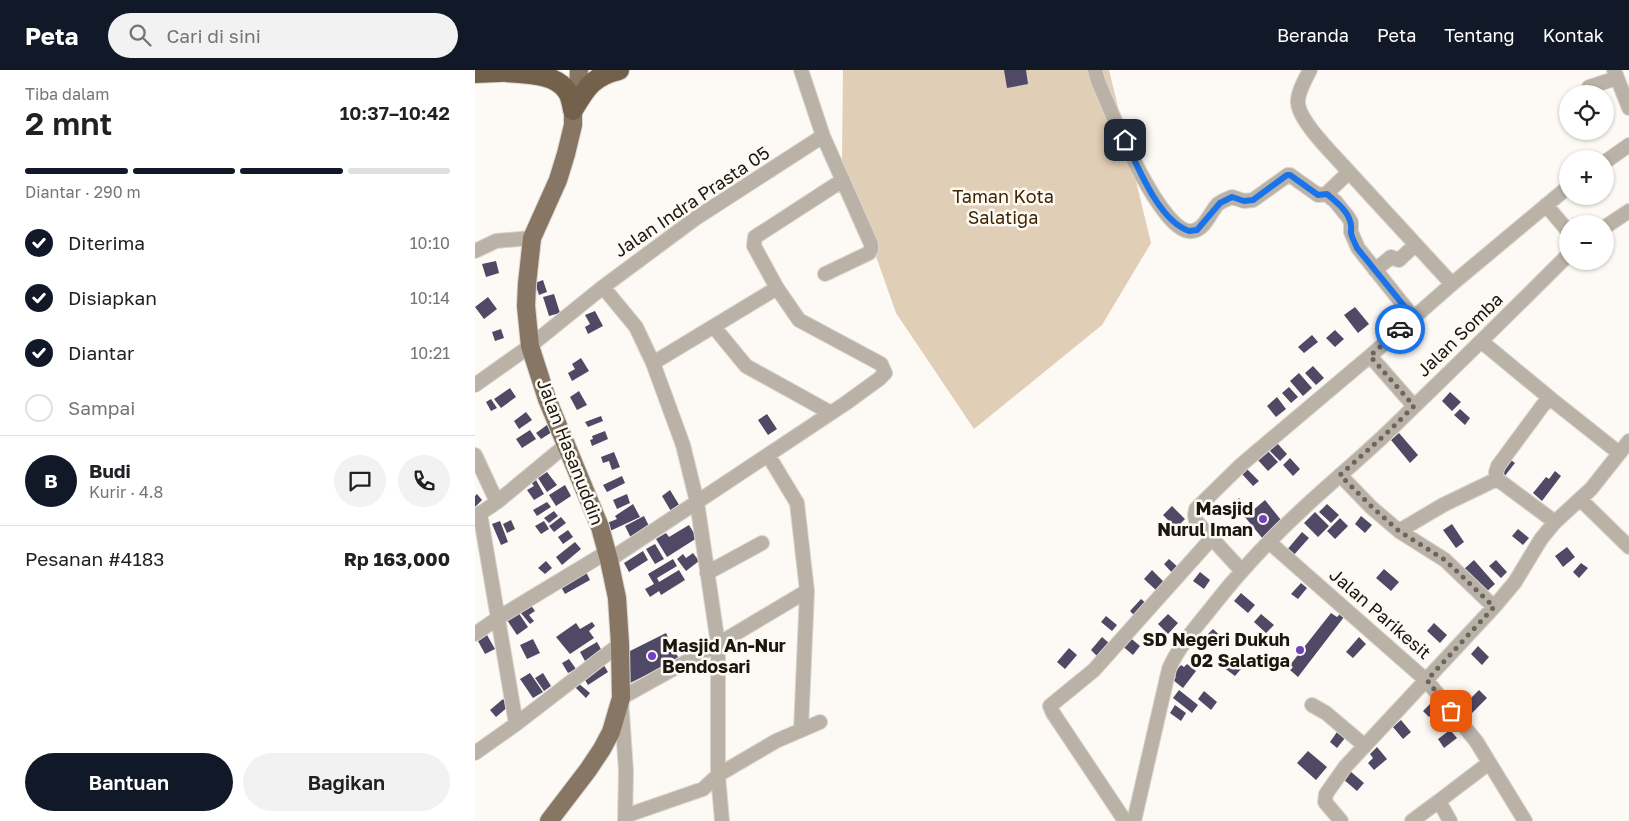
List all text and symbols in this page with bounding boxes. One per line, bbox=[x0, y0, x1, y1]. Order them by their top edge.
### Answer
search box bbox=[108, 13, 458, 58]
text: Peta bbox=[25, 21, 78, 50]
icon: search bbox=[126, 21, 154, 49]
text: Cari di sini bbox=[166, 24, 261, 47]
text: Beranda bbox=[1277, 24, 1349, 46]
text: Peta bbox=[1377, 24, 1416, 46]
text: Tentang bbox=[1444, 24, 1515, 46]
text: Kontak bbox=[1543, 24, 1604, 46]
text: Tiba dalam bbox=[25, 84, 109, 104]
map controls bbox=[1559, 85, 1614, 270]
button: locate bbox=[1559, 85, 1614, 140]
text: 10:37–10:42 bbox=[340, 101, 450, 124]
text: 2 mnt bbox=[25, 104, 112, 142]
pin bbox=[1104, 119, 1146, 161]
icon: home bbox=[1111, 126, 1139, 154]
street label: Jalan Indra Prasta 05 bbox=[610, 141, 773, 261]
button: + bbox=[1559, 150, 1614, 205]
text: Diantar · 290 m bbox=[25, 182, 141, 202]
park label: Taman Kota Salatiga bbox=[952, 185, 1054, 228]
button: − bbox=[1559, 215, 1614, 270]
icon: check bbox=[25, 229, 53, 257]
text: Diterima bbox=[68, 231, 145, 254]
text: 10:10 bbox=[410, 233, 450, 253]
icon: check bbox=[25, 284, 53, 312]
text: Disiapkan bbox=[68, 286, 157, 309]
text: 10:14 bbox=[410, 288, 450, 308]
street label: Jalan Somba bbox=[1412, 288, 1507, 381]
courier bbox=[1375, 304, 1425, 354]
icon: car bbox=[1386, 315, 1414, 343]
icon: check bbox=[25, 339, 53, 367]
text: Diantar bbox=[68, 341, 134, 364]
text: 10:21 bbox=[410, 343, 450, 363]
street label: Jalan Hasanuddin bbox=[533, 375, 609, 528]
text: Sampai bbox=[68, 396, 135, 419]
button: chat bbox=[334, 455, 386, 507]
button: phone bbox=[398, 455, 450, 507]
text: Budi bbox=[89, 459, 131, 482]
text: B bbox=[44, 469, 58, 492]
text: Kurir · 4.8 bbox=[89, 482, 163, 502]
place label: Masjid Nurul Iman bbox=[1157, 497, 1253, 540]
marker: Masjid Nurul Iman bbox=[1257, 513, 1269, 525]
text: Pesanan #4183 bbox=[25, 547, 164, 570]
text: Rp 163,000 bbox=[344, 547, 450, 570]
street label: Jalan Parikesit bbox=[1325, 563, 1436, 663]
place label: SD Negeri Dukuh 02 Salatiga bbox=[1143, 628, 1290, 671]
place label: Masjid An-Nur Bendosari bbox=[662, 634, 786, 677]
marker: SD Negeri Dukuh 02 Salatiga bbox=[1294, 644, 1306, 656]
marker: Masjid An-Nur Bendosari bbox=[646, 650, 658, 662]
pin bbox=[1430, 690, 1472, 732]
icon: bag bbox=[1437, 697, 1465, 725]
button: Bantuan bbox=[25, 753, 233, 811]
button: Bagikan bbox=[243, 753, 450, 811]

